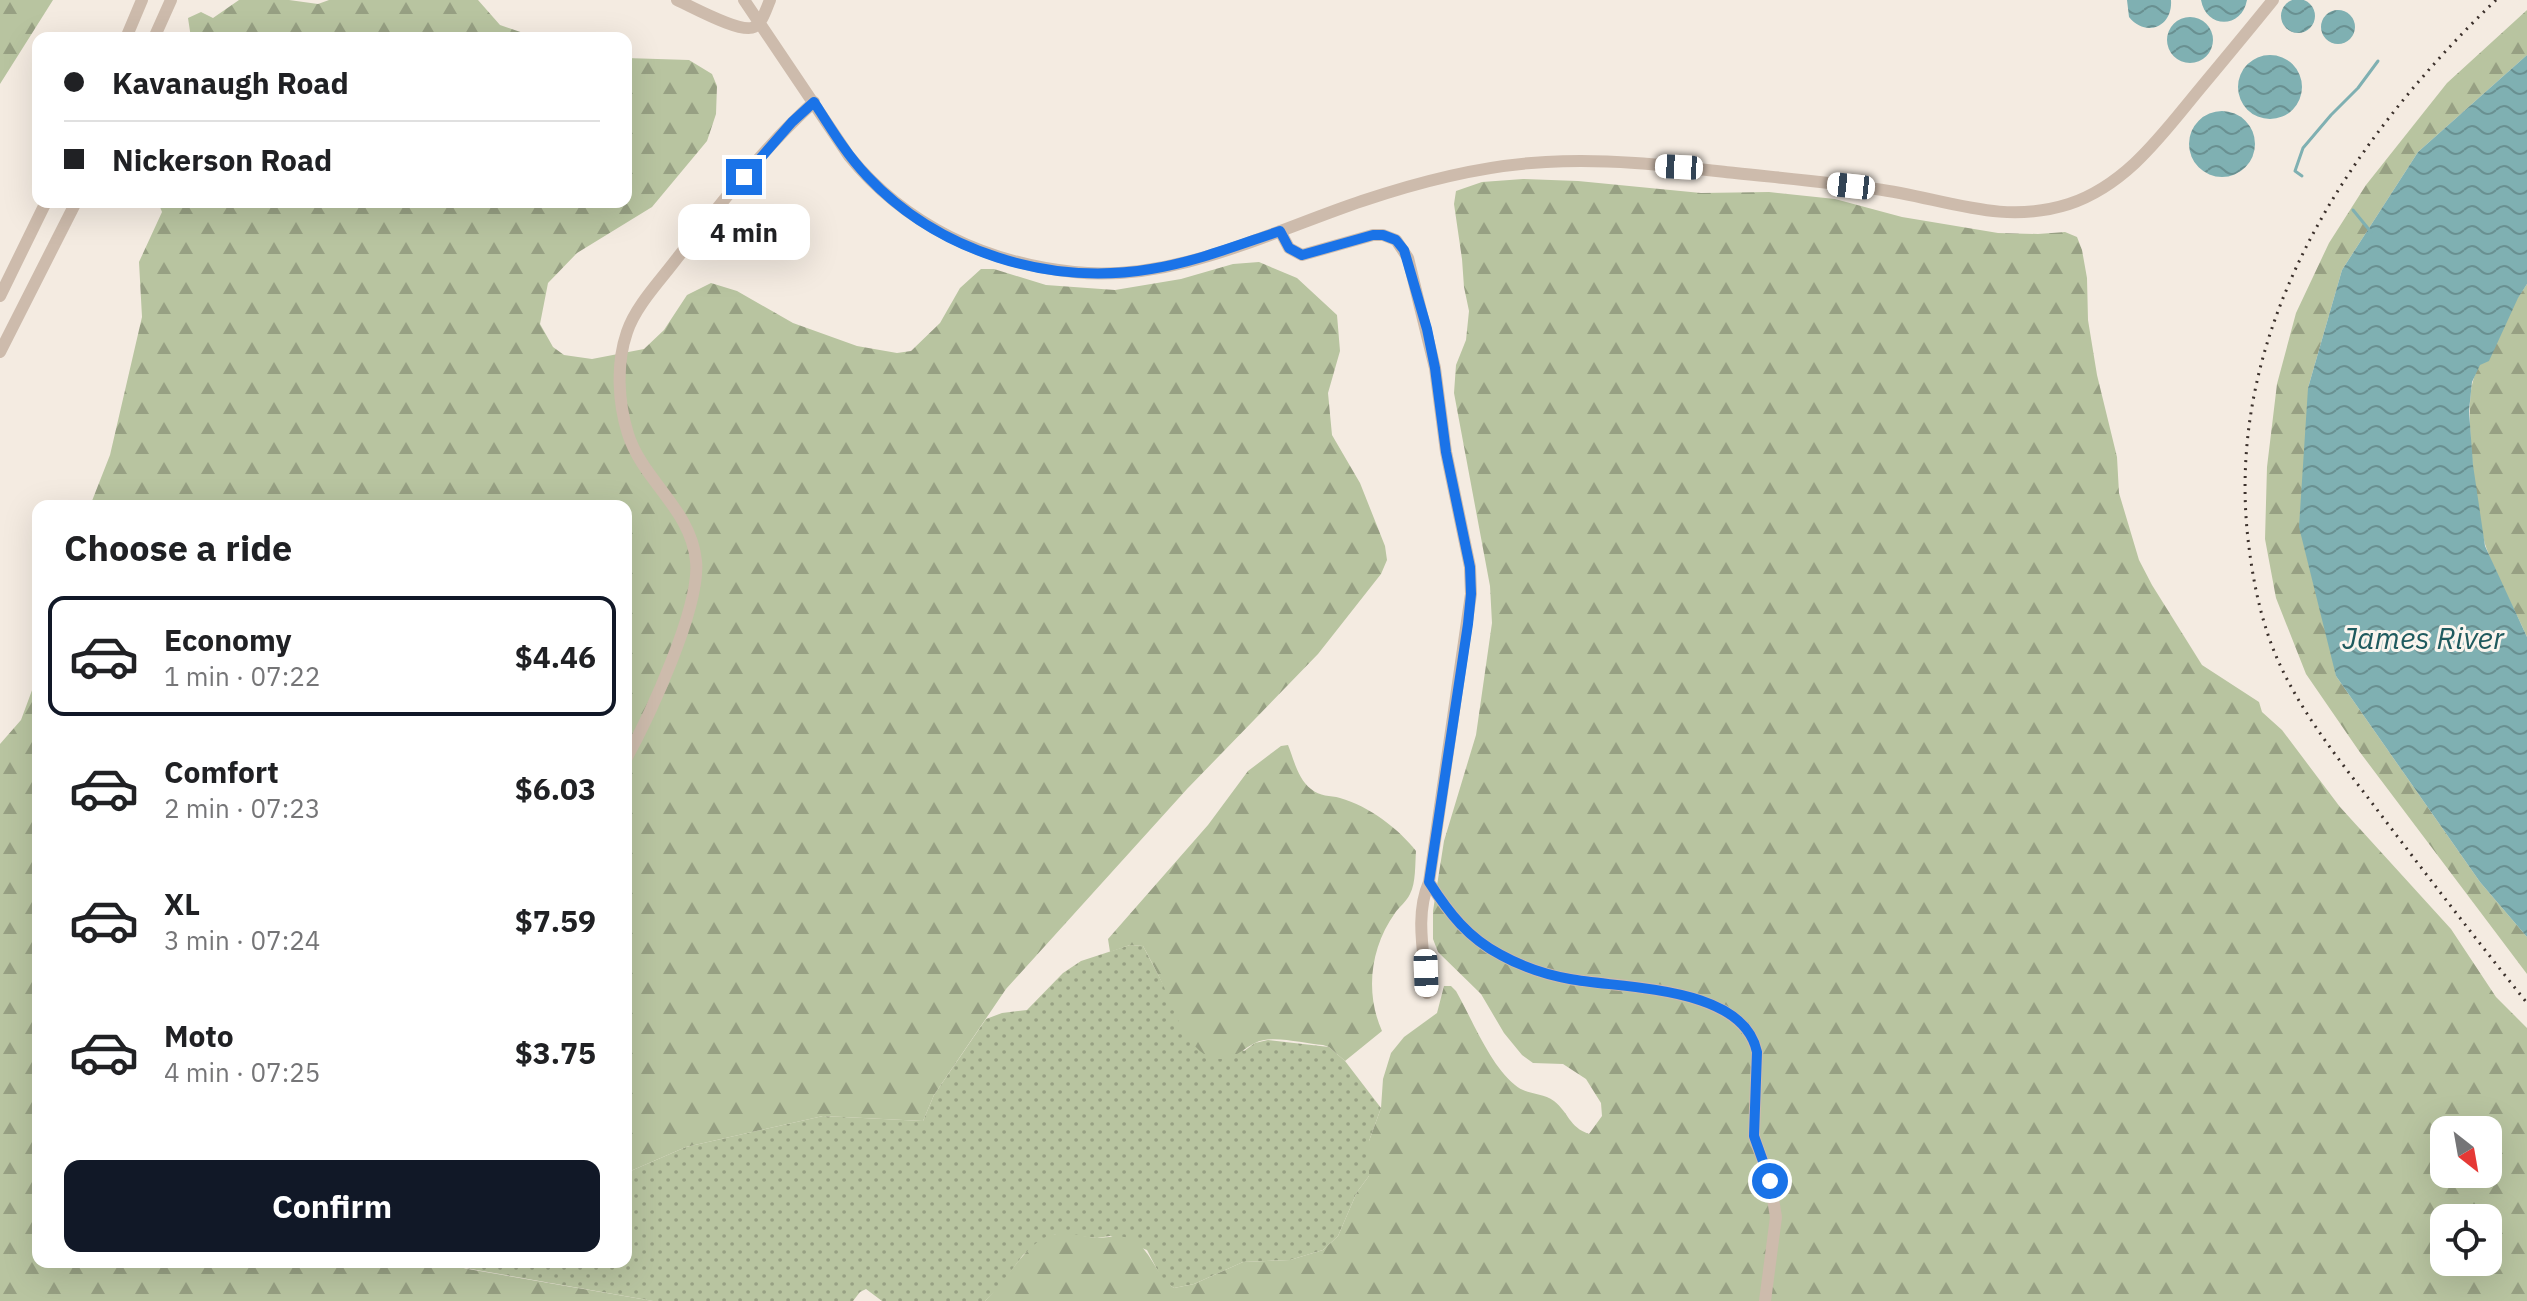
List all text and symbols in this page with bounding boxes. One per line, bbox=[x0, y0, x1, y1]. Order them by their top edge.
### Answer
text: Kavanaugh Road bbox=[112, 63, 349, 102]
text: Nickerson Road bbox=[112, 140, 332, 179]
car bbox=[1654, 154, 1704, 180]
route end bbox=[726, 159, 762, 195]
car bbox=[1826, 172, 1876, 200]
callout: 4 min bbox=[678, 205, 810, 261]
text: 4 min bbox=[710, 215, 778, 249]
text: Choose a ride bbox=[64, 524, 292, 571]
water label: James River bbox=[2342, 618, 2505, 657]
icon: car bbox=[68, 620, 140, 692]
text: Economy bbox=[164, 620, 292, 659]
text: $4.46 bbox=[515, 637, 596, 676]
text: 1 min · 07:22 bbox=[164, 659, 320, 693]
icon: car bbox=[68, 752, 140, 824]
text: Comfort bbox=[164, 752, 279, 791]
text: $6.03 bbox=[515, 769, 596, 808]
text: 2 min · 07:23 bbox=[164, 791, 320, 825]
icon: car bbox=[68, 884, 140, 956]
text: XL bbox=[164, 884, 200, 923]
text: $7.59 bbox=[515, 901, 596, 940]
text: 3 min · 07:24 bbox=[164, 923, 320, 957]
car bbox=[1413, 949, 1439, 997]
icon: car bbox=[68, 1016, 140, 1088]
text: Moto bbox=[164, 1016, 234, 1055]
text: $3.75 bbox=[515, 1033, 596, 1072]
text: 4 min · 07:25 bbox=[164, 1055, 320, 1089]
north arrow bbox=[2430, 1116, 2502, 1188]
map controls bbox=[2430, 1116, 2502, 1276]
button: Confirm bbox=[64, 1160, 600, 1252]
route start bbox=[1752, 1163, 1788, 1199]
button: locate bbox=[2430, 1204, 2502, 1276]

